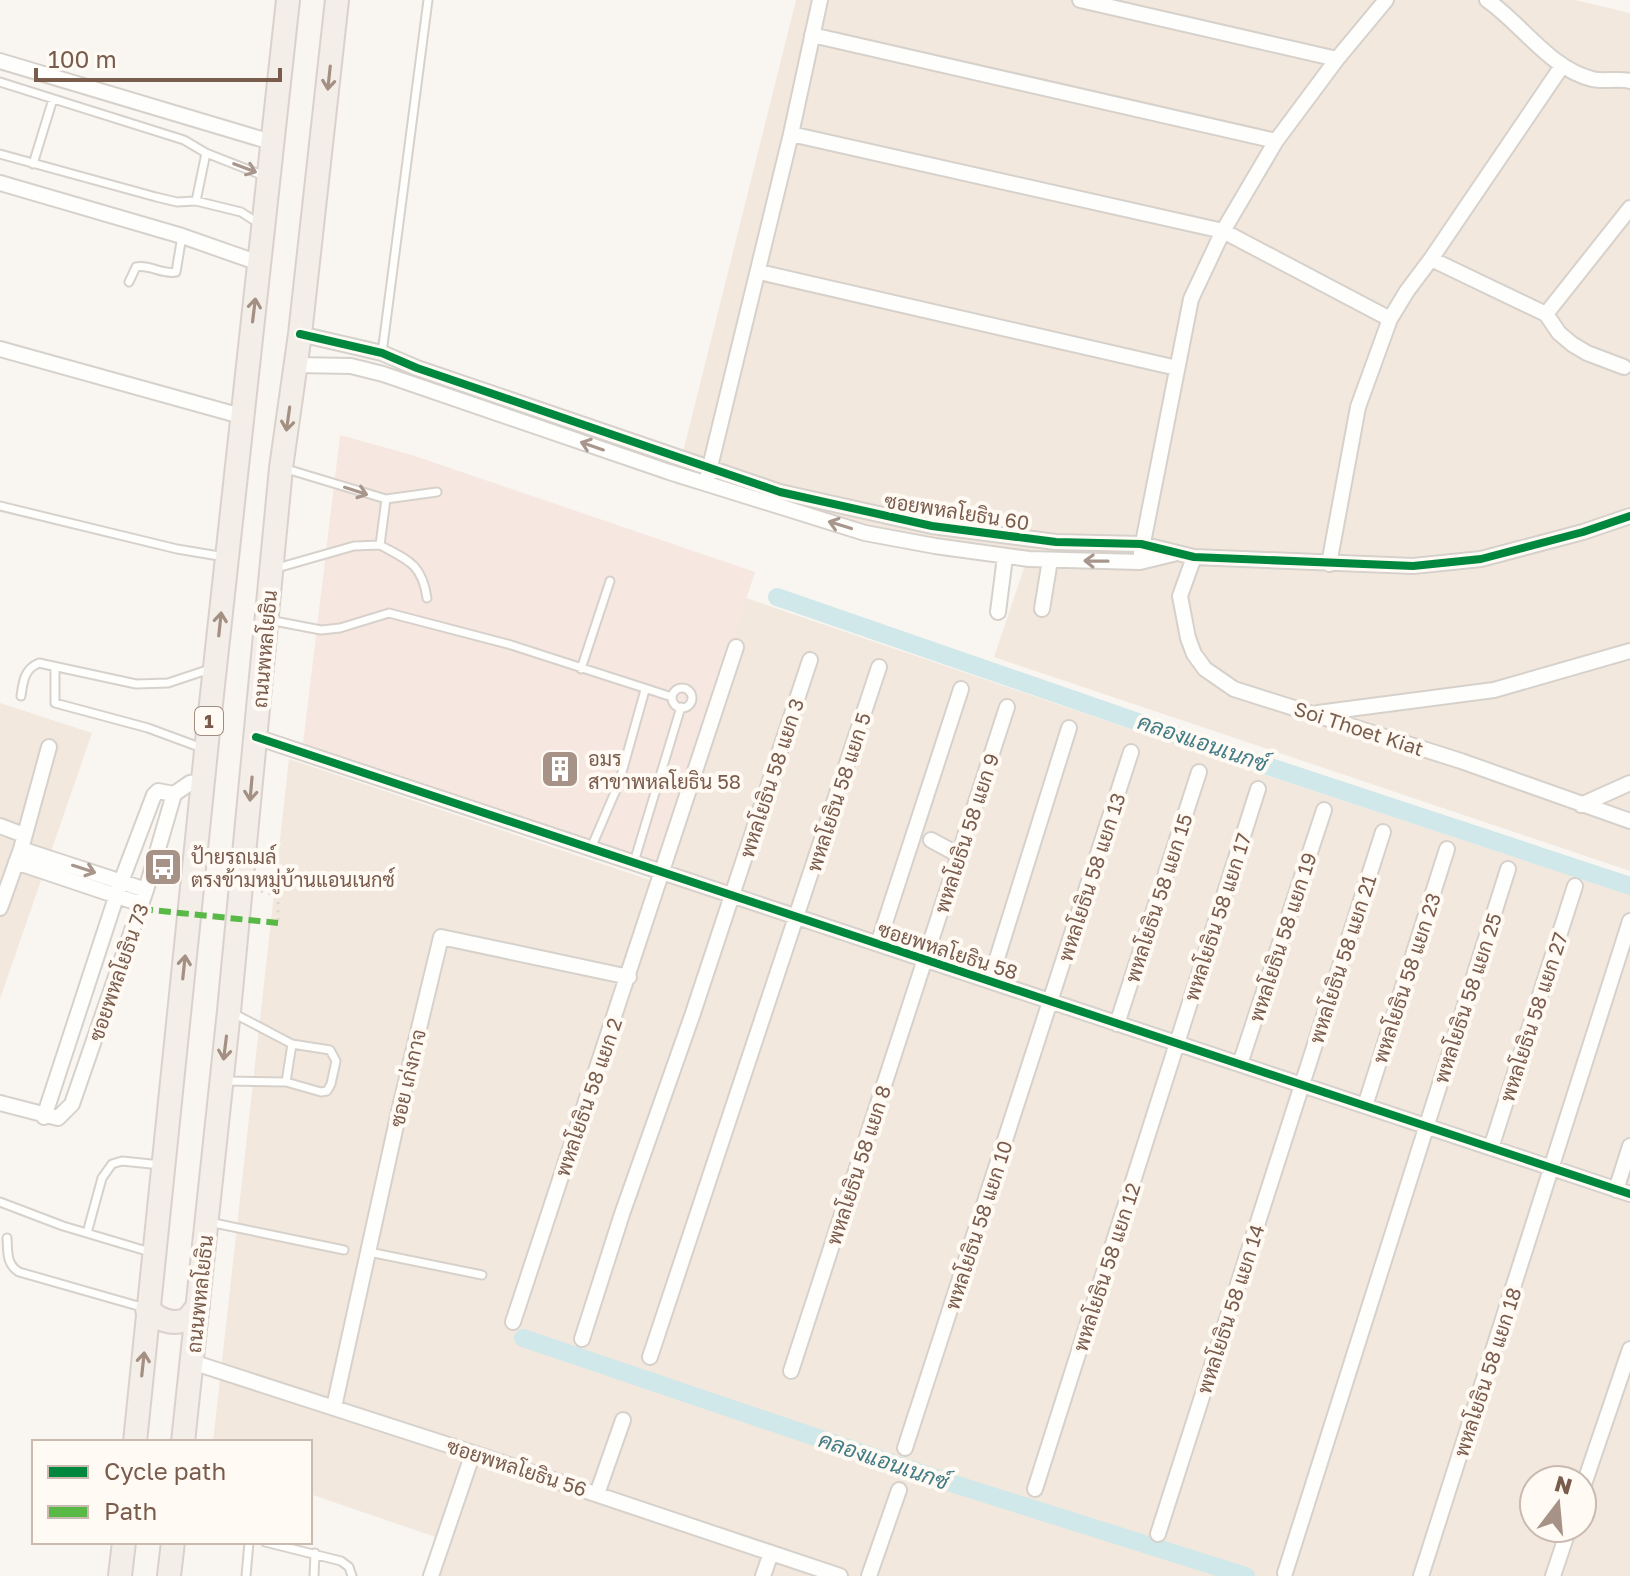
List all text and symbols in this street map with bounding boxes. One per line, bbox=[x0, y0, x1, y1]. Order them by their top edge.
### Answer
scale bar bbox=[36, 32, 280, 82]
text: 100 m bbox=[48, 44, 117, 73]
one-way arrow bbox=[321, 64, 336, 90]
one-way arrow bbox=[232, 162, 257, 176]
one-way arrow bbox=[246, 297, 261, 324]
one-way arrow bbox=[280, 406, 295, 431]
one-way arrow bbox=[580, 437, 605, 452]
one-way arrow bbox=[342, 484, 368, 499]
street label: ซอยพหลโยธิน 60 bbox=[883, 488, 1031, 534]
one-way arrow bbox=[827, 517, 853, 532]
one-way arrow bbox=[1083, 553, 1110, 569]
street label: ถนนพหลโยธิน bbox=[247, 589, 281, 709]
one-way arrow bbox=[213, 612, 228, 638]
street label: พหลโยธิน 58 แยก 3 bbox=[734, 695, 808, 861]
street label: Soi Thoet Kiat bbox=[1291, 696, 1427, 760]
road number: 1 bbox=[195, 707, 223, 735]
water label: คลองแอนเนกซ์ bbox=[1134, 707, 1274, 778]
street label: พหลโยธิน 58 แยก 5 bbox=[801, 709, 875, 875]
place label: อมร สาขาพหลโยธิน 58 bbox=[588, 746, 741, 793]
building icon: อมร สาขาพหลโยธิน 58 bbox=[539, 748, 581, 790]
street label: พหลโยธิน 58 แยก 9 bbox=[929, 750, 1003, 916]
one-way arrow bbox=[243, 775, 258, 802]
street label: พหลโยธิน 58 แยก 13 bbox=[1052, 790, 1130, 964]
street label: พหลโยธิน 58 แยก 15 bbox=[1119, 811, 1197, 985]
street label: พหลโยธิน 58 แยก 17 bbox=[1179, 830, 1255, 1004]
place label: ป้ายรถเมล์ ตรงข้ามหมู่บ้านแอนเนกซ์ bbox=[191, 843, 395, 895]
bus stop icon: ป้ายรถเมล์ ตรงข้ามหมู่บ้านแอนเนกซ์ bbox=[142, 846, 184, 888]
street label: พหลโยธิน 58 แยก 19 bbox=[1243, 849, 1321, 1025]
one-way arrow bbox=[71, 863, 96, 878]
street label: พหลโยธิน 58 แยก 21 bbox=[1303, 871, 1381, 1046]
street label: พหลโยธิน 58 แยก 23 bbox=[1367, 890, 1445, 1066]
street label: ซอยพหลโยธิน 73 bbox=[83, 900, 153, 1044]
street label: พหลโยธิน 58 แยก 25 bbox=[1428, 910, 1506, 1086]
street label: ซอยพหลโยธิน 58 bbox=[875, 916, 1021, 984]
street label: พหลโยธิน 58 แยก 27 bbox=[1494, 929, 1572, 1105]
one-way arrow bbox=[177, 954, 192, 981]
street label: พหลโยธิน 58 แยก 2 bbox=[550, 1014, 626, 1180]
street label: ซอย เก่งกาจ bbox=[384, 1027, 430, 1129]
one-way arrow bbox=[217, 1034, 232, 1061]
street label: พหลโยธิน 58 แยก 8 bbox=[821, 1082, 895, 1248]
street label: พหลโยธิน 58 แยก 10 bbox=[939, 1137, 1017, 1313]
street label: พหลโยธิน 58 แยก 12 bbox=[1067, 1180, 1145, 1354]
street label: พหลโยธิน 58 แยก 14 bbox=[1191, 1221, 1269, 1397]
street label: ถนนพหลโยธิน bbox=[181, 1234, 217, 1354]
street label: พหลโยธิน 58 แยก 18 bbox=[1448, 1284, 1526, 1460]
one-way arrow bbox=[135, 1351, 150, 1378]
water label: คลองแอนเนกซ์ bbox=[815, 1425, 955, 1496]
street label: ซอยพหลโยธิน 56 bbox=[444, 1433, 590, 1501]
legend bbox=[32, 1440, 312, 1544]
text: Cycle path bbox=[104, 1456, 226, 1485]
north arrow bbox=[1518, 1464, 1598, 1544]
text: N bbox=[1552, 1469, 1575, 1500]
text: Path bbox=[104, 1496, 157, 1525]

